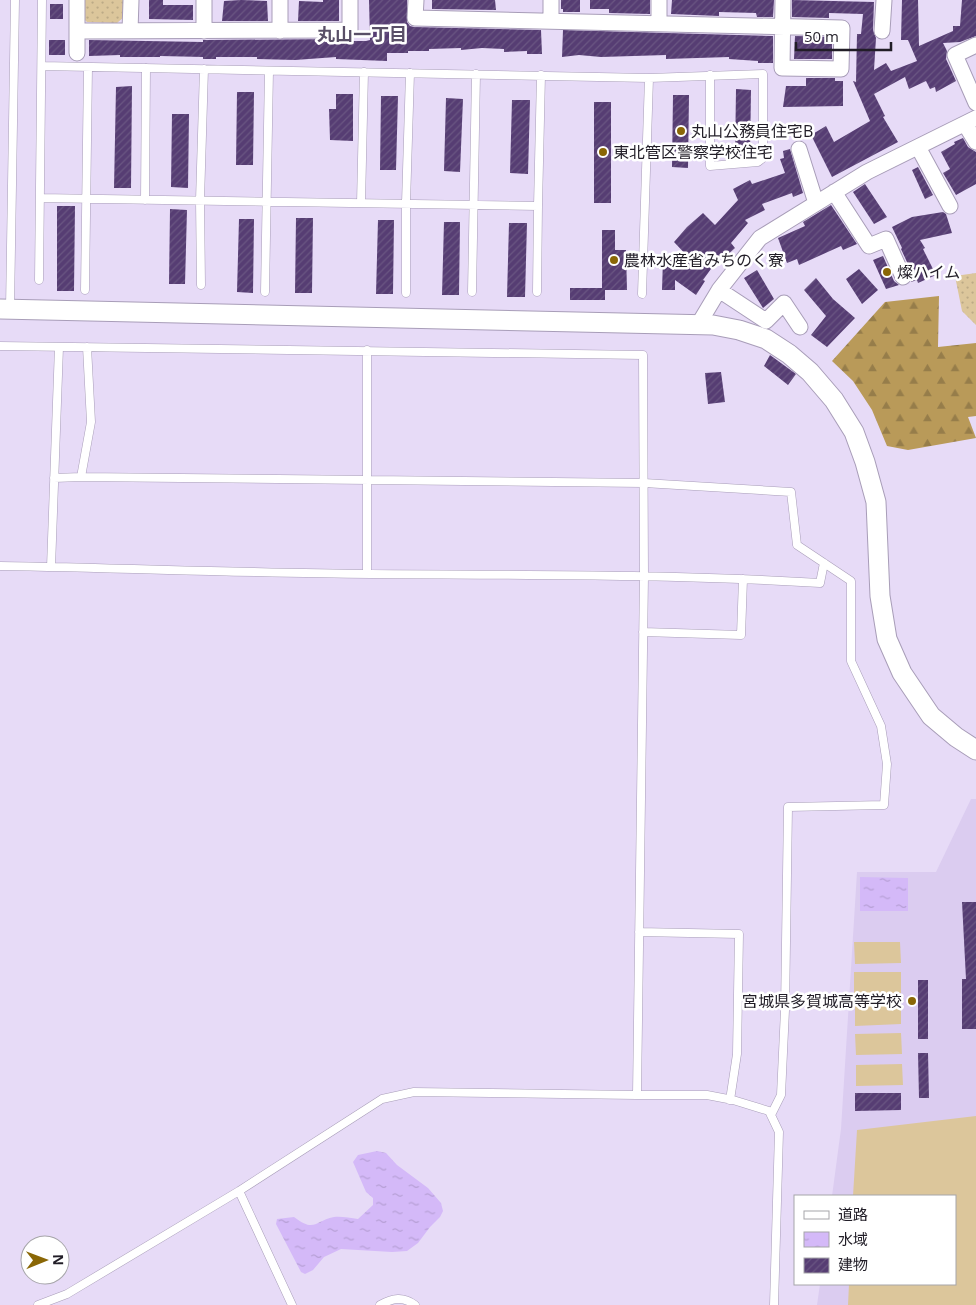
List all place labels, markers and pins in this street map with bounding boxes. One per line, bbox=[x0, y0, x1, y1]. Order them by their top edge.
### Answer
place label: 丸山公務員住宅B bbox=[691, 120, 813, 142]
marker: 丸山公務員住宅B bbox=[675, 125, 687, 137]
place label: 東北管区警察学校住宅 bbox=[613, 141, 773, 163]
marker: 東北管区警察学校住宅 bbox=[597, 146, 609, 158]
place label: 農林水産省みちのく寮 bbox=[624, 249, 784, 271]
marker: 農林水産省みちのく寮 bbox=[608, 254, 620, 266]
place label: 燦ハイム bbox=[897, 261, 960, 283]
marker: 燦ハイム bbox=[881, 266, 893, 278]
place label: 宮城県多賀城高等学校 bbox=[742, 990, 902, 1012]
marker: 宮城県多賀城高等学校 bbox=[906, 995, 918, 1007]

